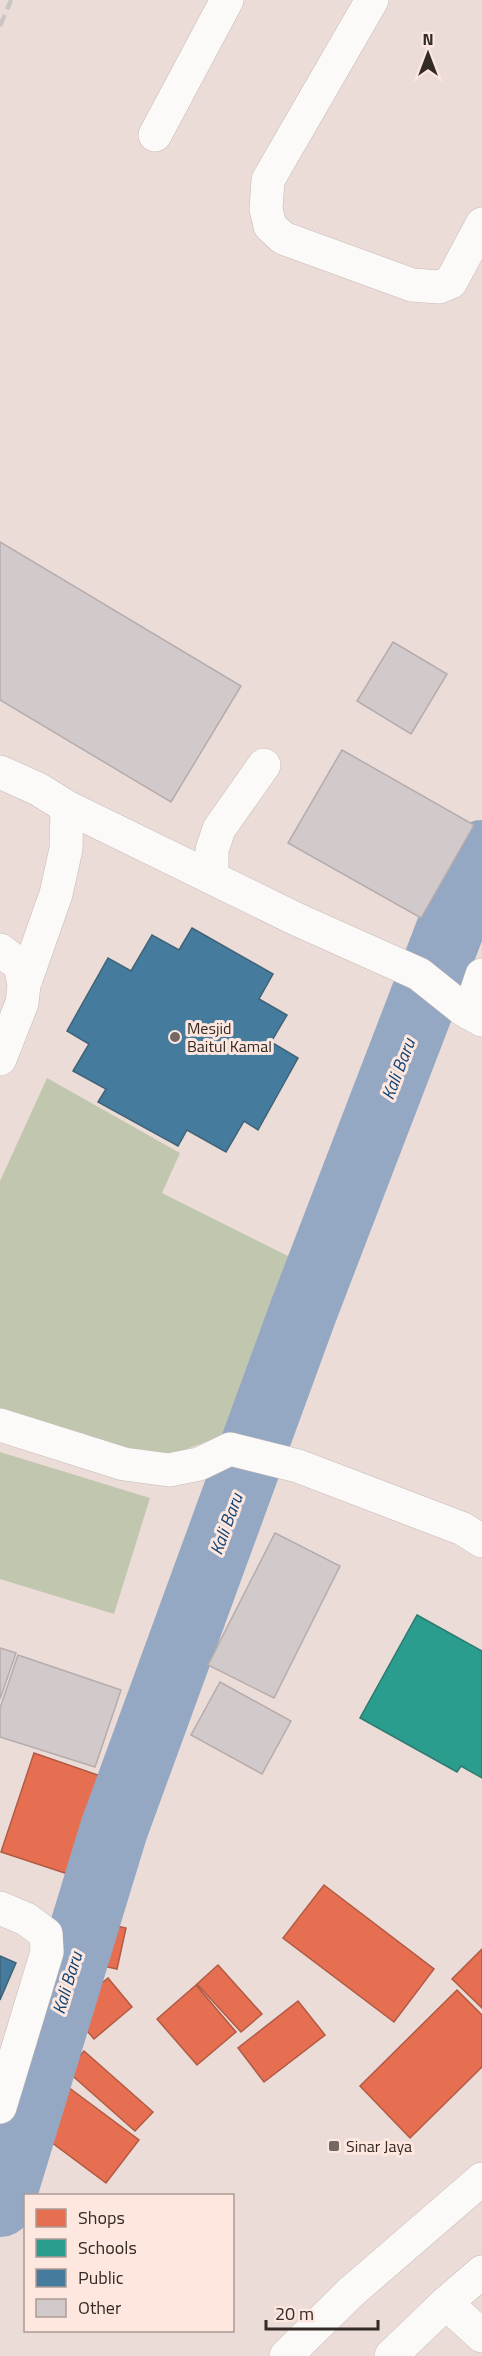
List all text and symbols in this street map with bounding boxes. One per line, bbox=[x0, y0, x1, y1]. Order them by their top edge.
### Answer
north arrow bbox=[398, 24, 458, 84]
text: N bbox=[422, 27, 434, 51]
place label: Mesjid Baitul Kamal bbox=[187, 1016, 272, 1058]
marker: Mesjid Baitul Kamal bbox=[168, 1030, 182, 1044]
water label: Kali Baru bbox=[374, 1034, 422, 1104]
water label: Kali Baru bbox=[202, 1489, 250, 1559]
water label: Kali Baru bbox=[45, 1948, 90, 2017]
place label: Sinar Jaya bbox=[346, 2134, 412, 2158]
marker: Sinar Jaya bbox=[327, 2139, 341, 2153]
legend bbox=[24, 2194, 234, 2332]
text: Shops bbox=[78, 2204, 125, 2231]
text: Schools bbox=[78, 2234, 137, 2261]
text: Public bbox=[78, 2264, 124, 2291]
scale bar bbox=[266, 2293, 378, 2331]
text: Other bbox=[78, 2294, 121, 2321]
text: 20 m bbox=[275, 2300, 314, 2327]

